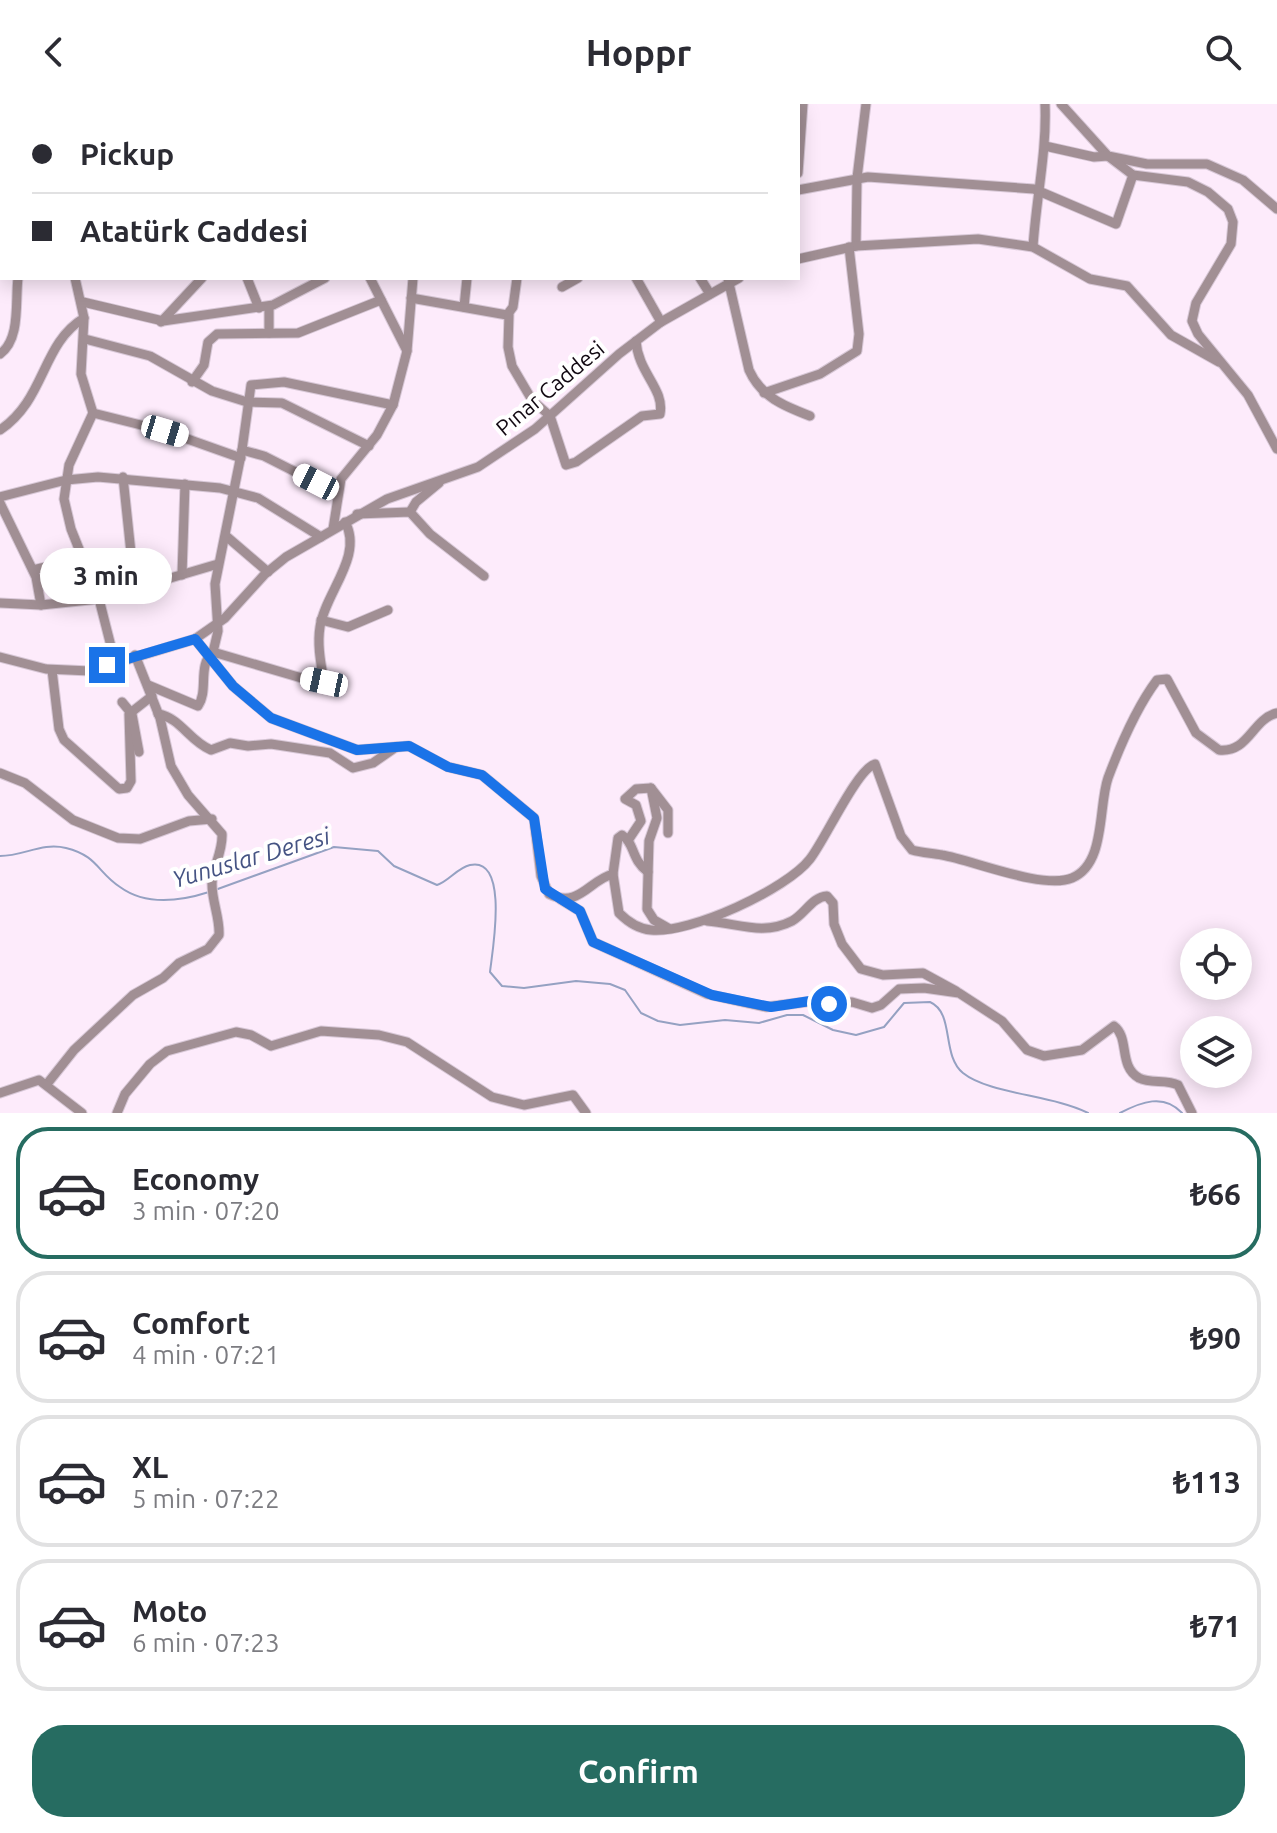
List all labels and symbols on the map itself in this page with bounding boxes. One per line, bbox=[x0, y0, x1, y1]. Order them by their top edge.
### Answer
street label: Pınar Caddesi bbox=[491, 335, 609, 440]
car bbox=[139, 413, 191, 449]
car bbox=[289, 460, 343, 504]
callout: 3 min bbox=[41, 549, 173, 605]
route end bbox=[89, 647, 125, 683]
car bbox=[298, 665, 350, 699]
water label: Yunuslar Deresi bbox=[169, 822, 334, 893]
route start bbox=[811, 986, 847, 1022]

